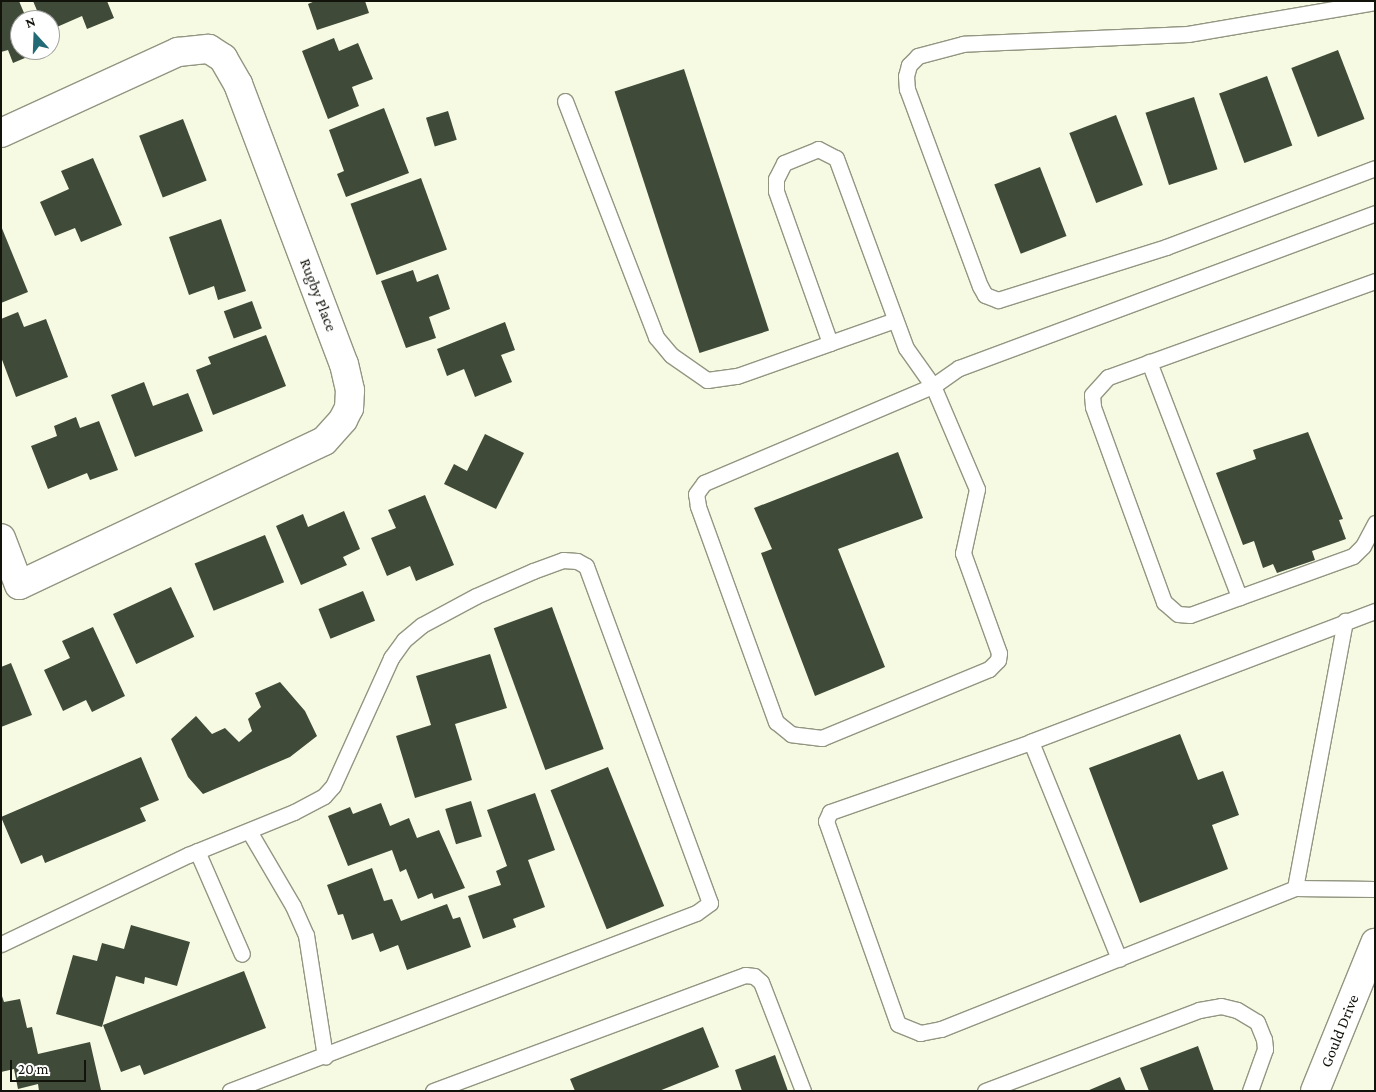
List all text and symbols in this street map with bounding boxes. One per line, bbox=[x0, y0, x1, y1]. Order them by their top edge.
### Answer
north arrow bbox=[10, 10, 60, 60]
text: N bbox=[23, 13, 37, 31]
street label: Rugby Place bbox=[295, 256, 341, 334]
street label: Gould Drive bbox=[1317, 992, 1363, 1070]
scale bar bbox=[12, 1050, 89, 1082]
text: 20 m bbox=[18, 1061, 49, 1077]

